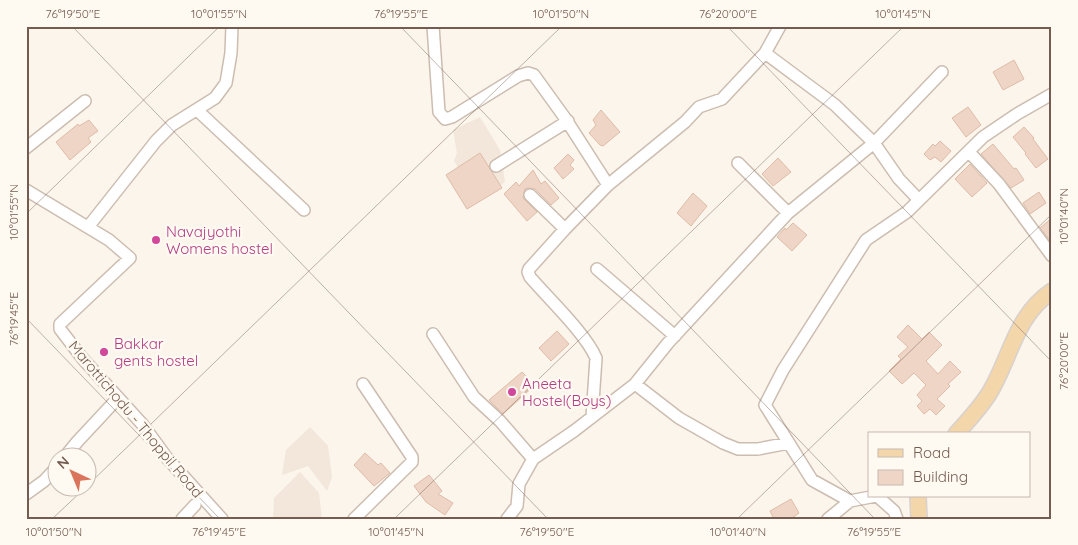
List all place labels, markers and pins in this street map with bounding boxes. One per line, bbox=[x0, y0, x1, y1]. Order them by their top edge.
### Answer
place label: Navajyothi Womens hostel bbox=[166, 222, 273, 258]
marker: Navajyothi Womens hostel bbox=[150, 234, 162, 246]
place label: Bakkar gents hostel bbox=[114, 334, 198, 370]
marker: Bakkar gents hostel bbox=[98, 346, 110, 358]
place label: Aneeta Hostel(Boys) bbox=[522, 374, 611, 410]
marker: Aneeta Hostel(Boys) bbox=[506, 386, 518, 398]

